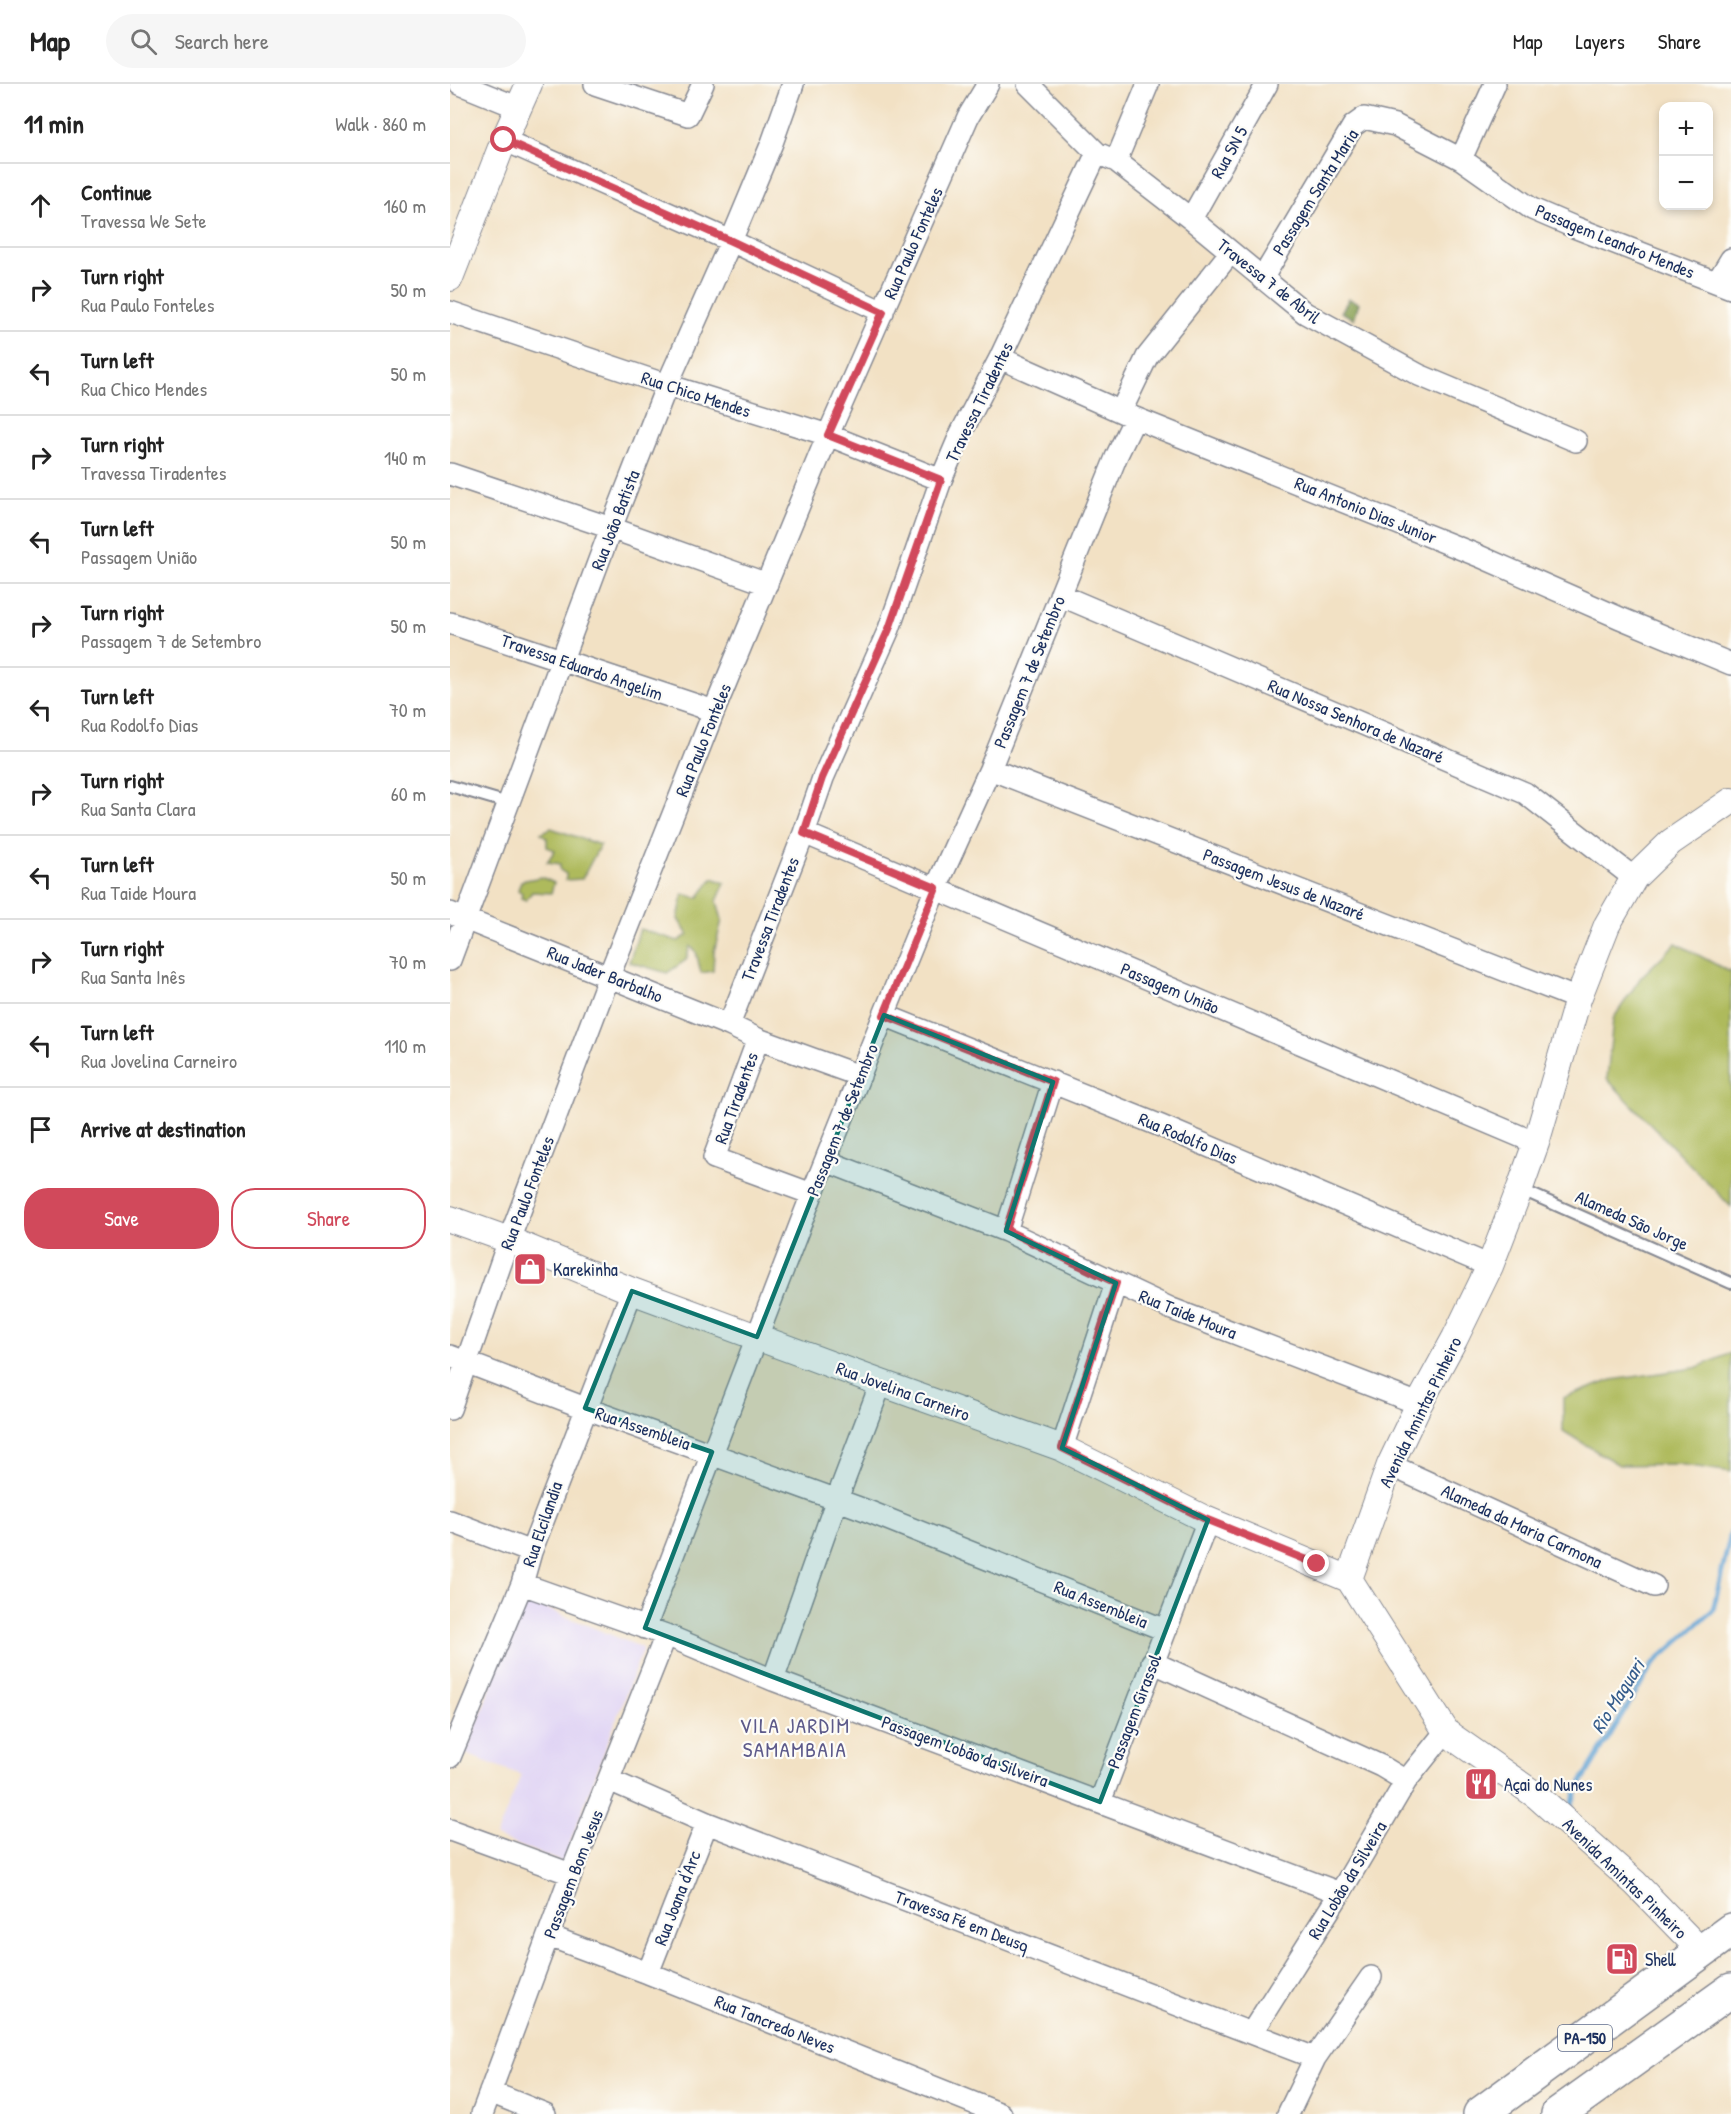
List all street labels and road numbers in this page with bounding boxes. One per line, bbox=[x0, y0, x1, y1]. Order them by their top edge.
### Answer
street label: Rua SN 5 bbox=[1204, 121, 1254, 183]
street label: Passagem Santa Maria bbox=[1266, 124, 1364, 260]
street label: Rua Paulo Fonteles bbox=[877, 183, 949, 303]
street label: Passagem Leandro Mendes bbox=[1532, 198, 1698, 284]
street label: Travessa 7 de Abril bbox=[1212, 233, 1326, 330]
street label: Travessa Tiradentes bbox=[939, 338, 1019, 466]
street label: Rua Chico Mendes bbox=[638, 365, 754, 423]
street label: Rua João Batista bbox=[584, 466, 646, 574]
street label: Rua Antonio Dias Junior bbox=[1291, 470, 1441, 550]
street label: Passagem 7 de Setembro bbox=[987, 592, 1071, 752]
street label: Travessa Eduardo Angelim bbox=[498, 628, 666, 706]
street label: Rua Nossa Senhora de Nazaré bbox=[1264, 673, 1448, 769]
street label: Rua Paulo Fonteles bbox=[669, 680, 737, 800]
street label: Passagem Jesus de Nazaré bbox=[1200, 842, 1368, 926]
street label: Travessa Tiradentes bbox=[735, 853, 805, 985]
street label: Rua Jader Barbalho bbox=[543, 939, 667, 1009]
street label: Passagem União bbox=[1117, 956, 1223, 1020]
street label: Passagem 7 de Setembro bbox=[800, 1040, 884, 1200]
street label: Rua Tiradentes bbox=[708, 1049, 764, 1147]
street label: Rua Rodolfo Dias bbox=[1135, 1106, 1241, 1170]
street label: Rua Paulo Fonteles bbox=[494, 1132, 560, 1254]
street label: Alameda São Jorge bbox=[1572, 1184, 1692, 1256]
street label: Rua Taide Moura bbox=[1135, 1283, 1241, 1345]
street label: Avenida Amintas Pinheiro bbox=[1373, 1332, 1467, 1492]
street label: Rua Jovelina Carneiro bbox=[833, 1355, 973, 1427]
street label: Rua Assembleia bbox=[592, 1400, 694, 1456]
street label: Rua Elcilandia bbox=[516, 1478, 568, 1570]
street label: Alameda da Maria Carmona bbox=[1437, 1478, 1607, 1574]
street label: Rua Assembleia bbox=[1050, 1574, 1152, 1634]
street label: Passagem Girassol bbox=[1101, 1650, 1167, 1772]
street label: Passagem Lobão da Silveira bbox=[878, 1709, 1052, 1793]
street label: Passagem Bom Jesus bbox=[537, 1806, 609, 1942]
street label: Avenida Amintas Pinheiro bbox=[1557, 1812, 1693, 1944]
street label: Rua Lobão da Silveira bbox=[1302, 1816, 1392, 1944]
street label: Rua Joana d'Arc bbox=[647, 1847, 707, 1949]
street label: Travessa Fé em Deusq bbox=[891, 1884, 1033, 1958]
street label: Rua Tancredo Neves bbox=[711, 1988, 839, 2060]
road number: PA-150 bbox=[1558, 2025, 1612, 2051]

